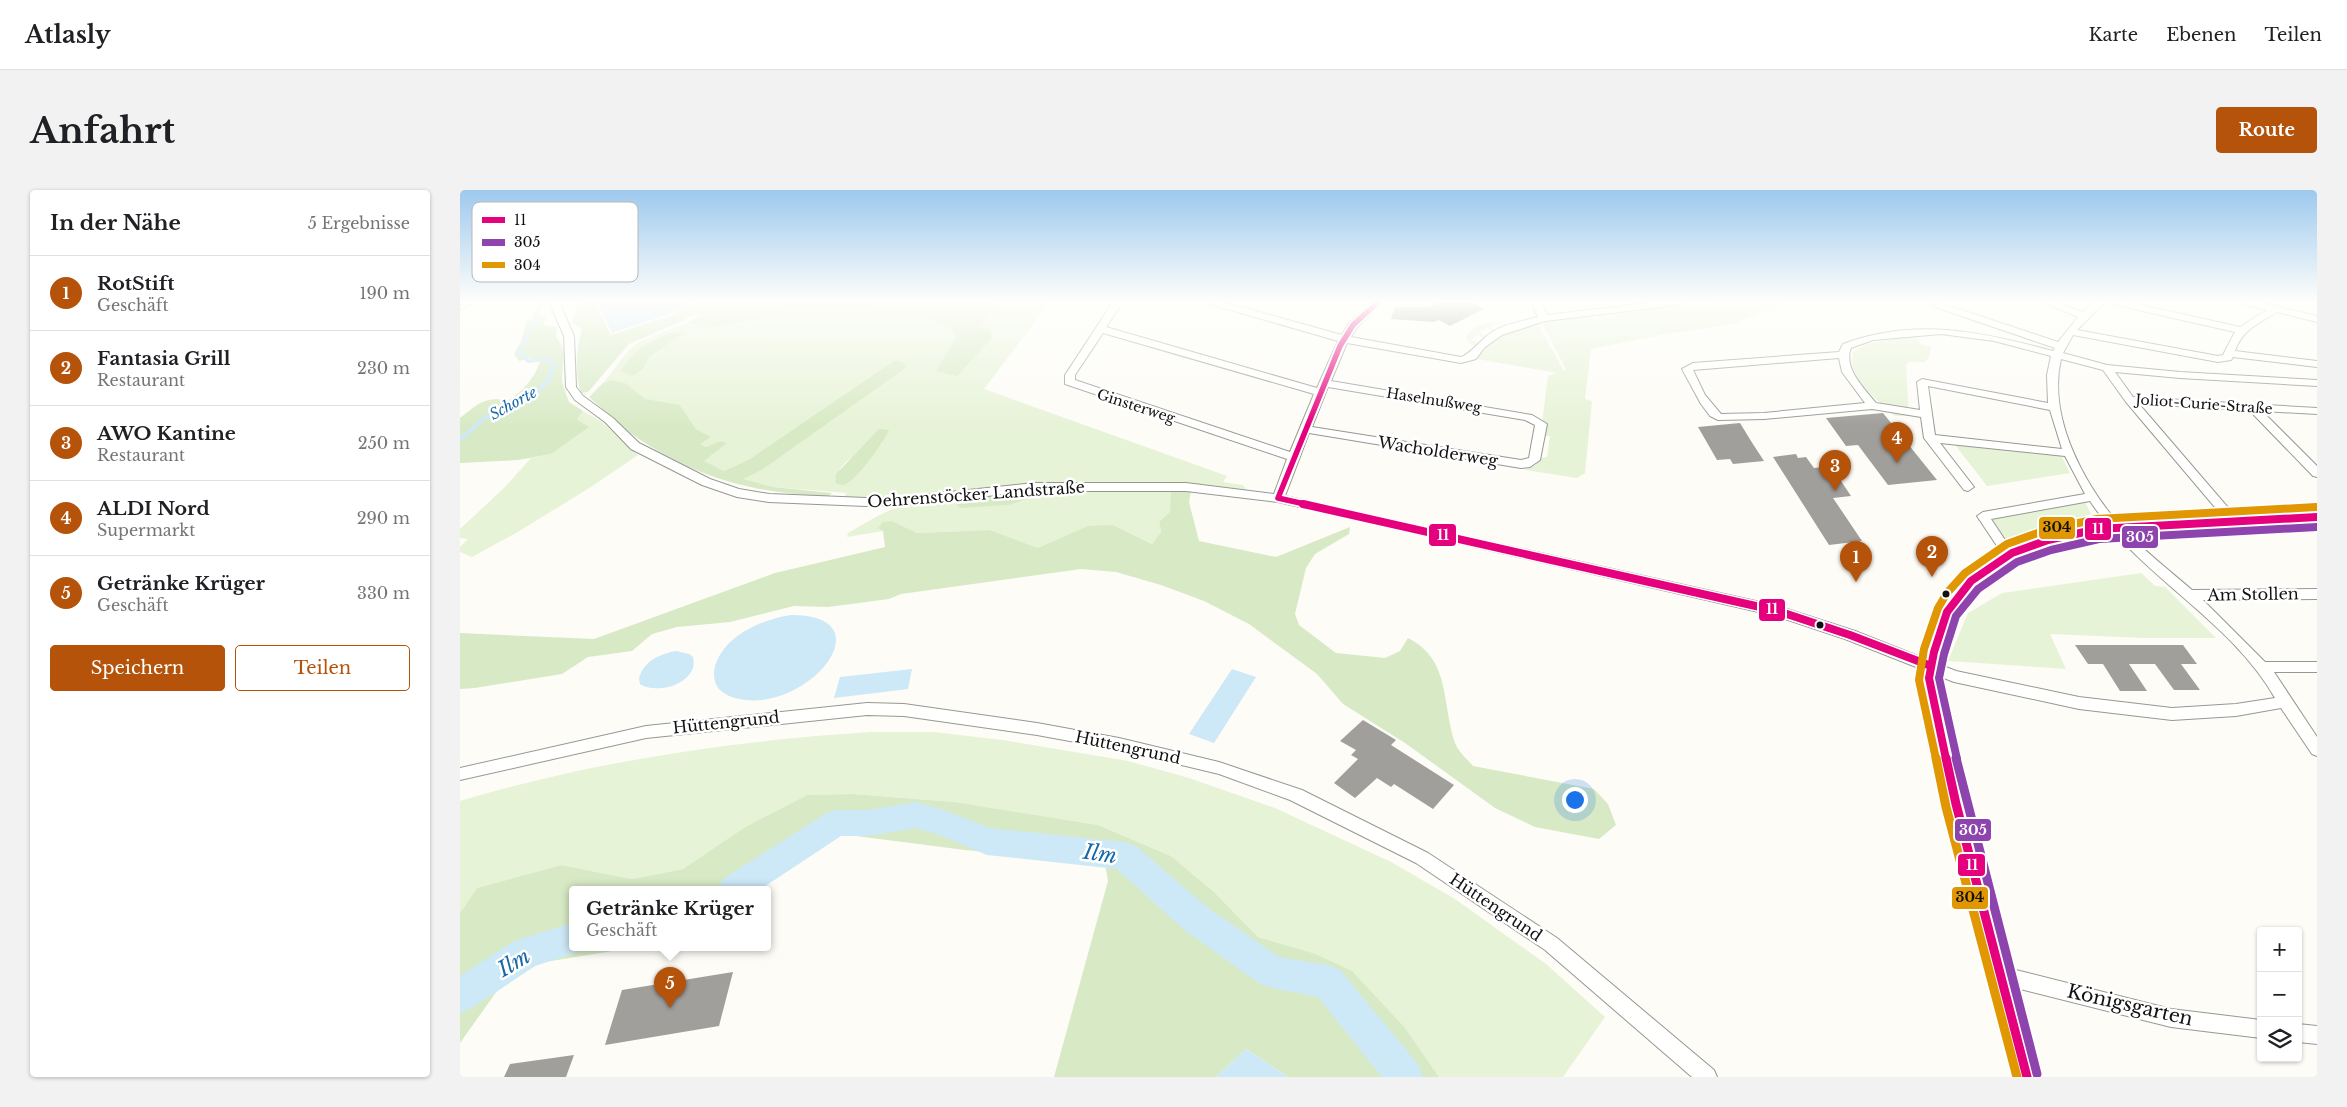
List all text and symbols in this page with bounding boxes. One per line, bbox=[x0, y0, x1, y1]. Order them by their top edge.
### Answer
text: Atlasly bbox=[25, 20, 111, 49]
text: Karte bbox=[2088, 24, 2138, 46]
text: Ebenen bbox=[2166, 24, 2236, 46]
text: Teilen bbox=[2264, 24, 2322, 46]
button: Route bbox=[2216, 107, 2317, 153]
text: Anfahrt bbox=[30, 109, 175, 152]
legend bbox=[472, 202, 638, 282]
text: In der Nähe bbox=[50, 210, 181, 236]
text: 11 bbox=[514, 211, 527, 229]
text: 5 Ergebnisse bbox=[308, 213, 410, 233]
text: 305 bbox=[514, 233, 541, 251]
text: 304 bbox=[514, 256, 541, 274]
text: RotStift bbox=[97, 272, 174, 295]
text: 1 bbox=[63, 283, 69, 303]
text: 190 m bbox=[359, 283, 410, 303]
text: Geschäft bbox=[97, 295, 168, 315]
text: Fantasia Grill bbox=[97, 347, 231, 370]
text: 2 bbox=[61, 358, 71, 378]
text: 230 m bbox=[357, 358, 410, 378]
text: Restaurant bbox=[97, 370, 185, 390]
water label: Schorte bbox=[486, 382, 540, 424]
street label: Haselnußweg bbox=[1385, 384, 1483, 416]
street label: Ginsterweg bbox=[1095, 385, 1178, 427]
street label: Joliot-Curie-Straße bbox=[2133, 390, 2273, 418]
text: AWO Kantine bbox=[97, 422, 236, 445]
pin: 4 bbox=[1881, 422, 1913, 463]
street label: Wacholderweg bbox=[1376, 431, 1500, 470]
text: 3 bbox=[61, 433, 71, 453]
text: 250 m bbox=[358, 433, 410, 453]
text: Restaurant bbox=[97, 445, 185, 465]
pin: 3 bbox=[1819, 450, 1851, 491]
street label: Oehrenstöcker Landstraße bbox=[867, 476, 1085, 512]
text: ALDI Nord bbox=[97, 497, 210, 520]
text: 4 bbox=[61, 508, 71, 528]
text: 290 m bbox=[357, 508, 410, 528]
line badge: 304 bbox=[2038, 516, 2076, 540]
line badge: 11 bbox=[2084, 517, 2112, 541]
text: 304 bbox=[2043, 518, 2071, 536]
text: Supermarkt bbox=[97, 520, 195, 540]
text: 11 bbox=[2092, 520, 2104, 538]
line badge: 11 bbox=[1428, 523, 1457, 547]
line badge: 305 bbox=[2121, 525, 2159, 549]
text: 11 bbox=[1437, 526, 1449, 544]
text: 305 bbox=[2126, 528, 2154, 546]
pin: 2 bbox=[1916, 536, 1948, 577]
pin: 1 bbox=[1840, 541, 1872, 582]
text: Getränke Krüger bbox=[97, 572, 265, 595]
text: 5 bbox=[61, 583, 71, 603]
text: 330 m bbox=[357, 583, 410, 603]
street label: Am Stollen bbox=[2206, 583, 2299, 605]
unlabelled marker bbox=[1941, 589, 1951, 599]
text: Geschäft bbox=[97, 595, 168, 615]
line badge: 11 bbox=[1758, 598, 1786, 622]
text: 11 bbox=[1766, 600, 1778, 618]
unlabelled marker bbox=[1815, 620, 1825, 630]
button: Speichern bbox=[50, 645, 225, 691]
button: Teilen bbox=[235, 645, 410, 691]
street label: Hüttengrund bbox=[672, 706, 781, 738]
street label: Hüttengrund bbox=[1073, 726, 1183, 768]
your location bbox=[1562, 787, 1588, 813]
line badge: 305 bbox=[1954, 818, 1992, 842]
text: 305 bbox=[1959, 821, 1987, 839]
water label: Ilm bbox=[1081, 839, 1118, 869]
line badge: 11 bbox=[1957, 853, 1986, 877]
text: 11 bbox=[1966, 856, 1978, 874]
street label: Hüttengrund bbox=[1446, 869, 1546, 945]
popup bbox=[569, 886, 771, 951]
line badge: 304 bbox=[1951, 886, 1989, 910]
text: 304 bbox=[1956, 888, 1984, 906]
text: Getränke Krüger bbox=[586, 897, 754, 920]
text: Geschäft bbox=[586, 920, 657, 940]
map controls bbox=[2257, 927, 2302, 1062]
button: + bbox=[2257, 927, 2302, 972]
water label: Ilm bbox=[492, 943, 535, 983]
pin: 5 bbox=[654, 967, 686, 1008]
button: − bbox=[2257, 972, 2302, 1017]
street label: Königsgarten bbox=[2065, 979, 2195, 1031]
button: layers bbox=[2257, 1017, 2302, 1062]

